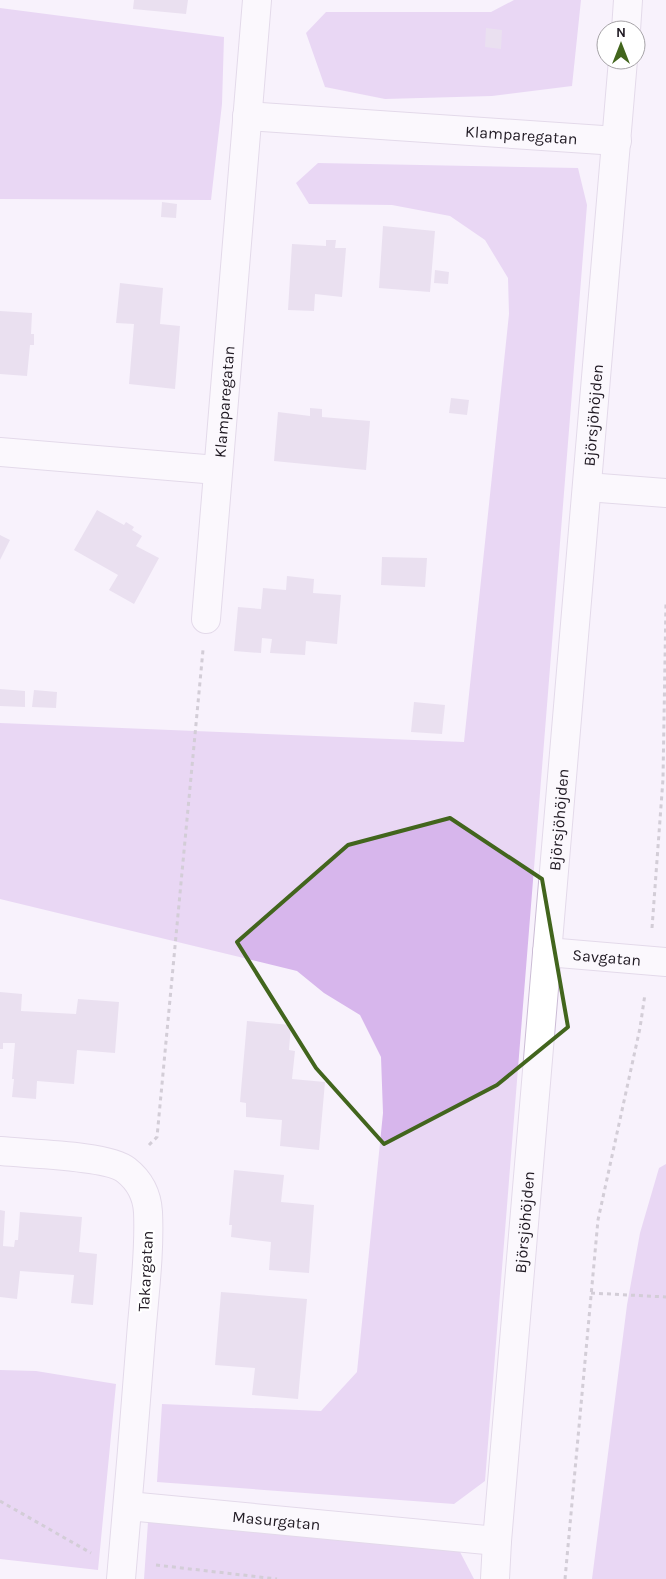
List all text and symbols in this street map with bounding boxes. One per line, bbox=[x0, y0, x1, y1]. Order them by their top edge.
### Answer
north arrow bbox=[596, 20, 646, 70]
text: N bbox=[616, 24, 626, 41]
street label: Klamparegatan bbox=[465, 122, 578, 148]
street label: Klamparegatan bbox=[210, 345, 238, 459]
street label: Björsjöhöjden bbox=[579, 363, 607, 467]
street label: Björsjöhöjden bbox=[545, 768, 573, 872]
street label: Savgatan bbox=[572, 945, 642, 970]
street label: Björsjöhöjden bbox=[511, 1170, 538, 1274]
street label: Takargatan bbox=[134, 1230, 157, 1312]
street label: Masurgatan bbox=[231, 1507, 321, 1534]

